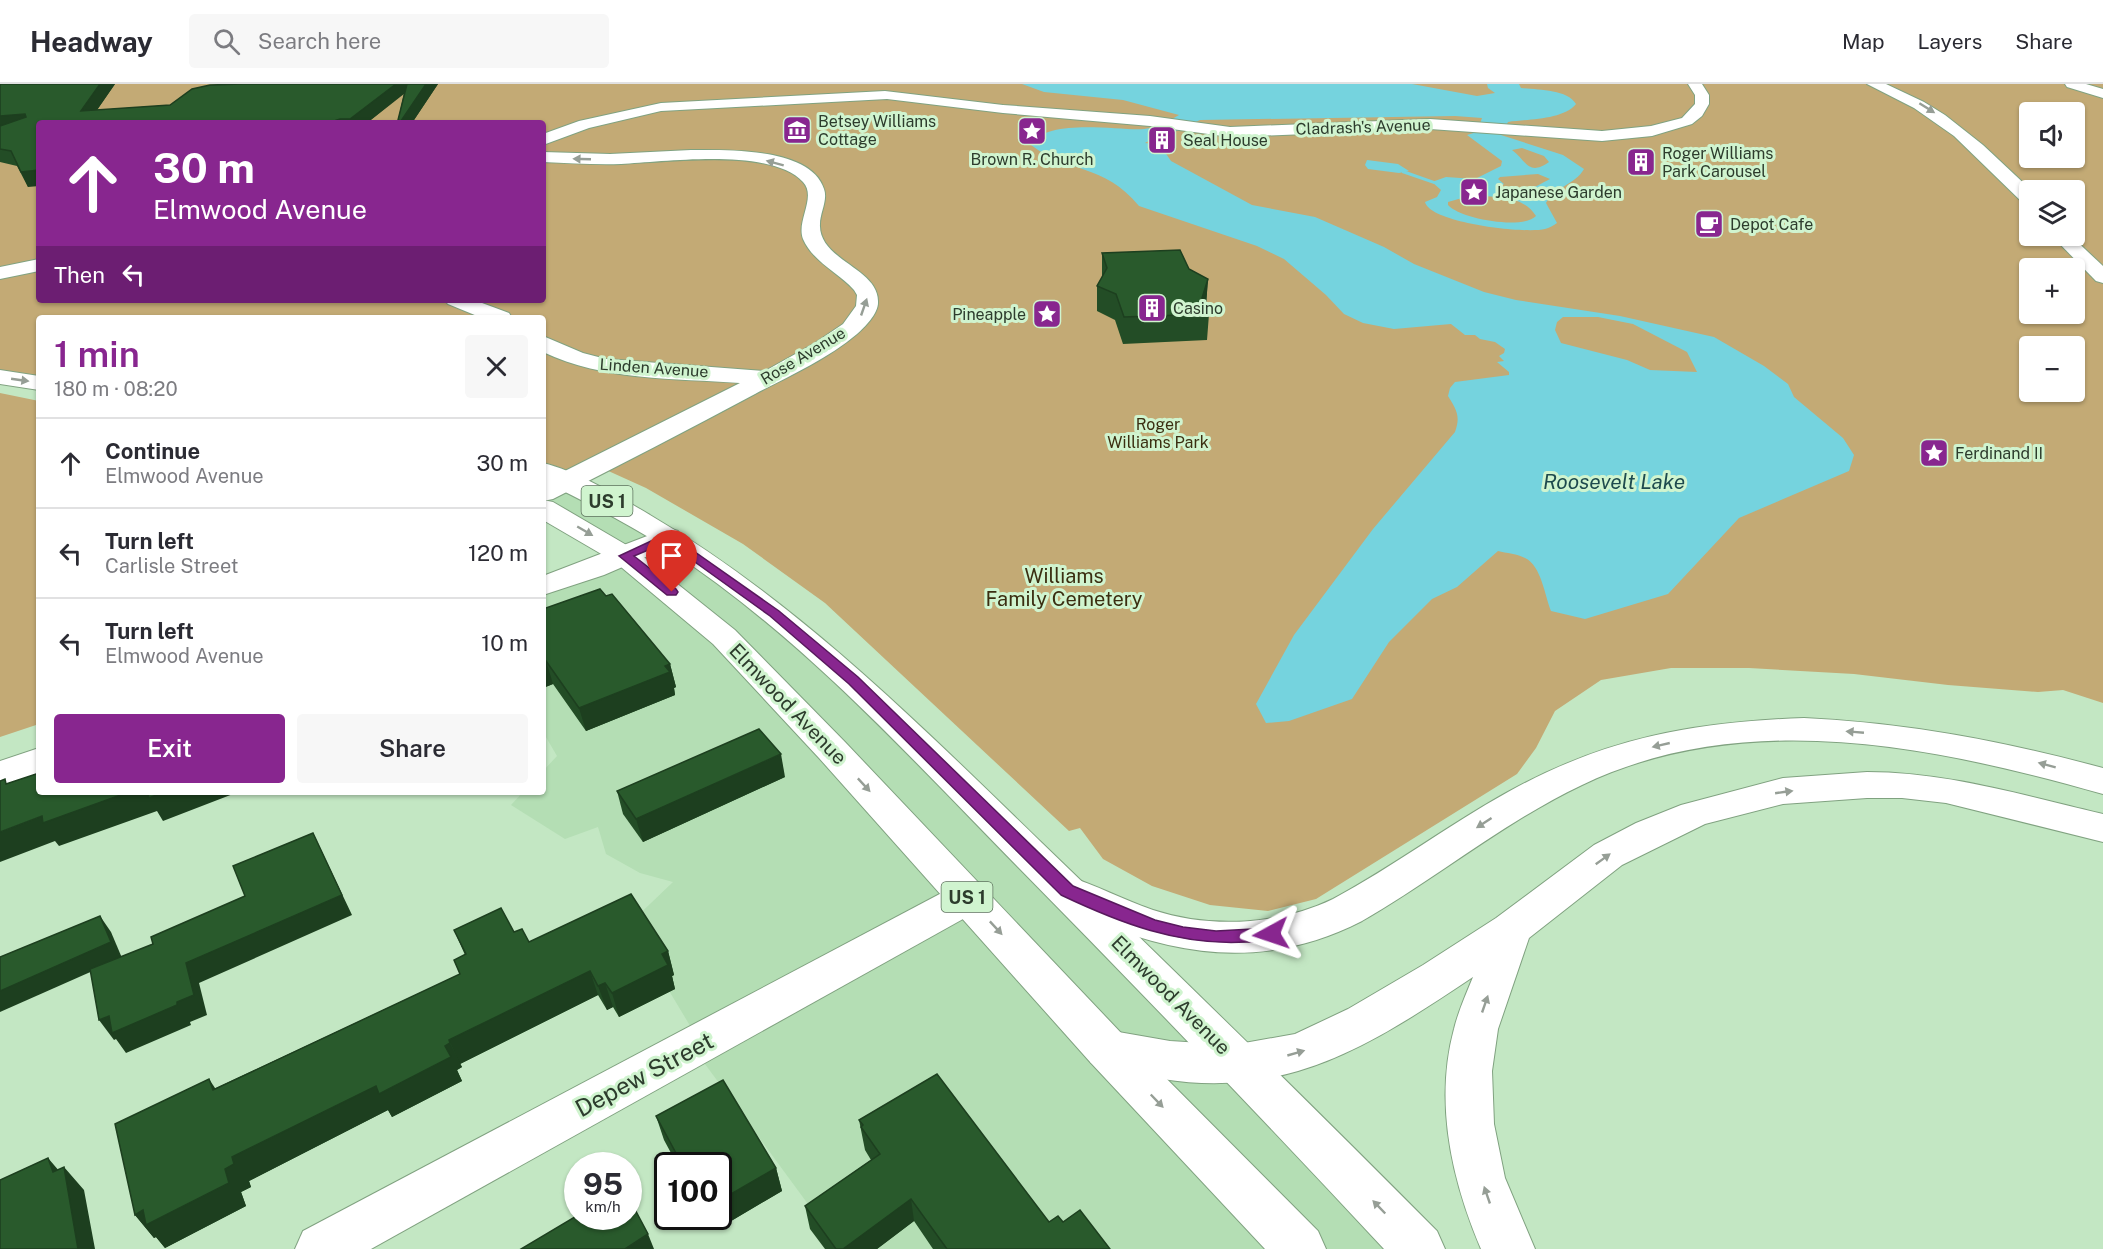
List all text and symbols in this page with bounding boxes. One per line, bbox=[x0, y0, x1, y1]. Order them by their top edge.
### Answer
search box bbox=[189, 14, 609, 68]
text: Headway bbox=[30, 25, 153, 58]
icon: search bbox=[210, 25, 243, 58]
text: Search here bbox=[258, 28, 381, 54]
text: Map bbox=[1842, 29, 1885, 54]
text: Layers bbox=[1918, 29, 1982, 54]
text: Share bbox=[2015, 29, 2073, 54]
map controls bbox=[2019, 102, 2085, 402]
button: sound bbox=[2019, 102, 2085, 168]
one-way arrow bbox=[1919, 103, 1935, 114]
place label: Betsey Williams Cottage bbox=[818, 112, 936, 149]
museum icon: Betsey Williams Cottage bbox=[781, 114, 813, 146]
place icon: Brown R. Church bbox=[1016, 115, 1048, 147]
street label: Cladrash's Avenue bbox=[1295, 115, 1431, 139]
building icon: Seal House bbox=[1146, 124, 1178, 156]
place label: Seal House bbox=[1183, 131, 1268, 150]
text: 30 m bbox=[153, 143, 255, 192]
icon: ahead bbox=[54, 144, 132, 222]
place label: Roger Williams Park Carousel bbox=[1662, 144, 1773, 181]
building icon: Roger Williams Park Carousel bbox=[1625, 146, 1657, 178]
place label: Brown R. Church bbox=[970, 150, 1094, 169]
one-way arrow bbox=[572, 154, 591, 163]
one-way arrow bbox=[766, 158, 784, 167]
place icon: Japanese Garden bbox=[1458, 176, 1490, 208]
button: layers bbox=[2019, 180, 2085, 246]
place label: Japanese Garden bbox=[1495, 183, 1622, 202]
text: Elmwood Avenue bbox=[153, 193, 367, 225]
cafe icon: Depot Cafe bbox=[1693, 208, 1725, 240]
place label: Depot Cafe bbox=[1730, 215, 1813, 234]
icon: left bbox=[117, 258, 150, 291]
button: + bbox=[2019, 258, 2085, 324]
text: Then bbox=[54, 262, 105, 288]
building icon: Casino bbox=[1136, 292, 1168, 324]
one-way arrow bbox=[860, 298, 869, 316]
place icon: Pineapple bbox=[1031, 298, 1063, 330]
place label: Casino bbox=[1173, 299, 1223, 318]
place label: Pineapple bbox=[952, 305, 1026, 324]
street label: Rose Avenue bbox=[757, 323, 849, 389]
text: 1 min bbox=[54, 333, 140, 375]
button: close bbox=[465, 335, 528, 398]
button: − bbox=[2019, 336, 2085, 402]
street label: Linden Avenue bbox=[599, 355, 709, 381]
one-way arrow bbox=[10, 375, 29, 384]
text: 180 m · 08:20 bbox=[54, 377, 178, 401]
park label: Roger Williams Park bbox=[1107, 415, 1209, 452]
place icon: Ferdinand II bbox=[1918, 437, 1950, 469]
text: Continue bbox=[105, 438, 200, 464]
place label: Ferdinand II bbox=[1955, 444, 2043, 463]
icon: ahead bbox=[54, 447, 87, 480]
text: 30 m bbox=[476, 450, 528, 476]
text: Elmwood Avenue bbox=[105, 464, 264, 488]
water label: Roosevelt Lake bbox=[1543, 469, 1685, 494]
road number: US 1 bbox=[582, 486, 632, 516]
one-way arrow bbox=[577, 526, 594, 536]
text: Turn left bbox=[105, 528, 194, 554]
pin bbox=[646, 530, 697, 592]
icon: left bbox=[54, 537, 87, 570]
icon: arrive bbox=[655, 539, 688, 572]
text: 120 m bbox=[468, 540, 528, 566]
text: Carlisle Street bbox=[105, 554, 239, 578]
park label: Williams Family Cemetery bbox=[985, 564, 1143, 611]
text: Turn left bbox=[105, 618, 194, 644]
icon: left bbox=[54, 627, 87, 660]
text: 10 m bbox=[481, 630, 528, 656]
street label: Elmwood Avenue bbox=[724, 639, 852, 769]
text: Elmwood Avenue bbox=[105, 644, 264, 668]
button: Exit bbox=[54, 714, 285, 783]
button: Share bbox=[297, 714, 528, 783]
one-way arrow bbox=[1845, 727, 1864, 737]
one-way arrow bbox=[1652, 741, 1670, 751]
one-way arrow bbox=[2038, 760, 2056, 769]
one-way arrow bbox=[856, 778, 870, 792]
one-way arrow bbox=[1775, 787, 1794, 796]
one-way arrow bbox=[1476, 817, 1492, 829]
one-way arrow bbox=[1596, 854, 1611, 866]
road number: US 1 bbox=[942, 882, 992, 912]
position arrow bbox=[1239, 902, 1303, 966]
one-way arrow bbox=[988, 921, 1002, 935]
street label: Elmwood Avenue bbox=[1106, 930, 1236, 1060]
one-way arrow bbox=[1480, 995, 1490, 1013]
street label: Depew Street bbox=[570, 1026, 718, 1122]
one-way arrow bbox=[1287, 1048, 1305, 1058]
one-way arrow bbox=[1150, 1094, 1164, 1108]
speed limit sign: 100 bbox=[654, 1152, 732, 1230]
text: 95 bbox=[583, 1166, 623, 1202]
one-way arrow bbox=[1481, 1186, 1491, 1204]
text: km/h bbox=[585, 1198, 621, 1215]
one-way arrow bbox=[1372, 1199, 1386, 1214]

